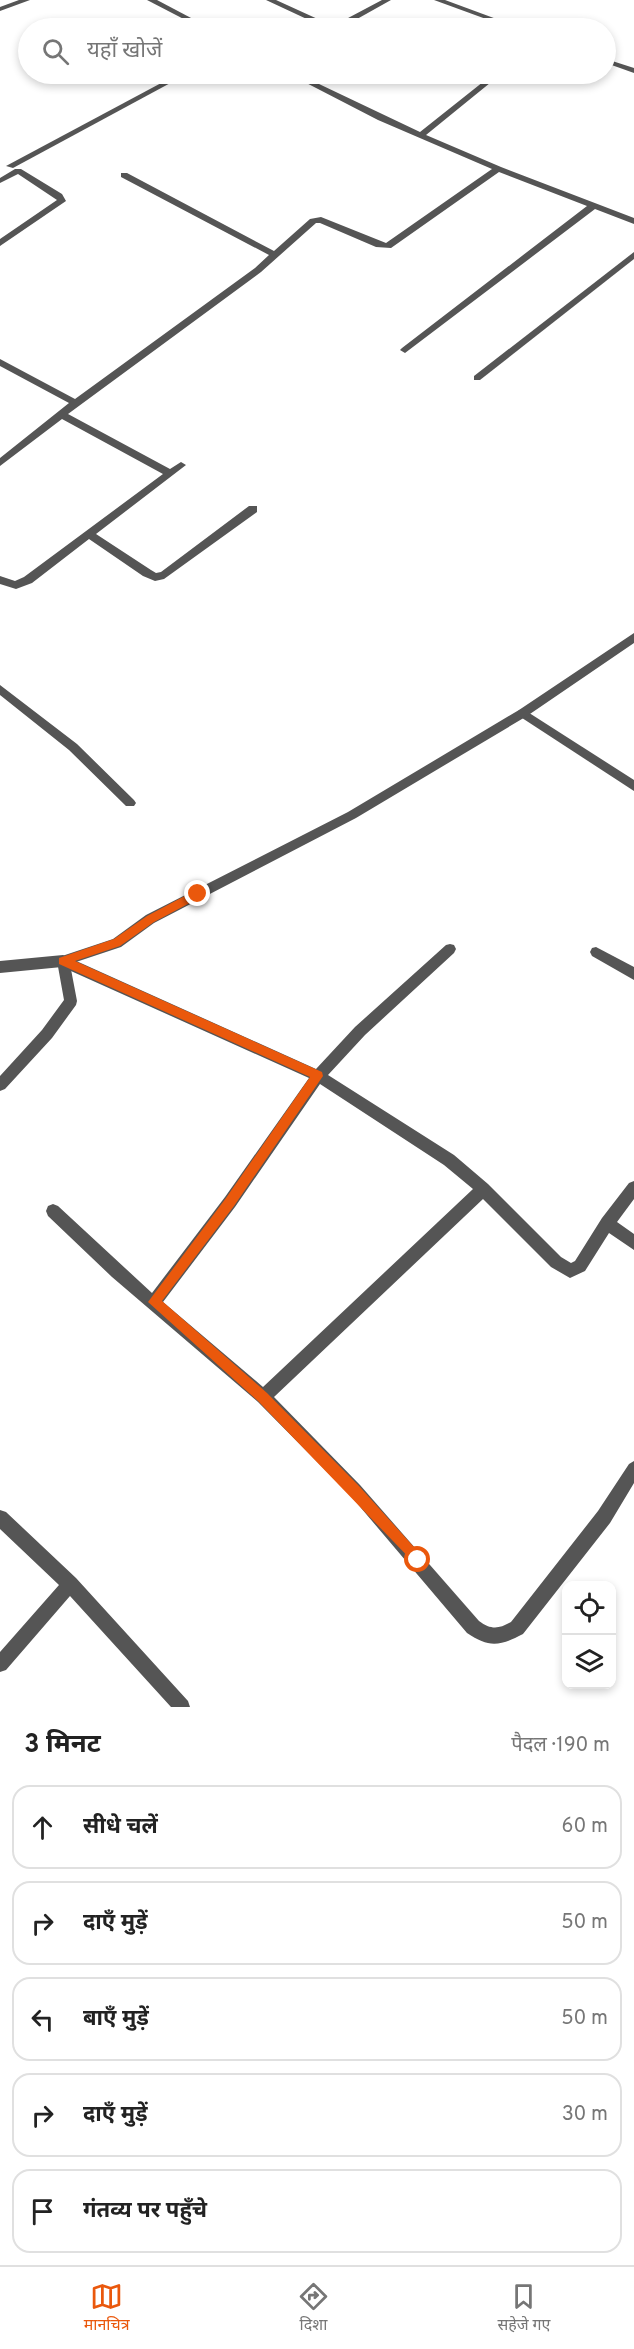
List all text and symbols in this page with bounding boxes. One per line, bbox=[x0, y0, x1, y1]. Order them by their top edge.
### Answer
search box bbox=[18, 18, 616, 84]
icon: search bbox=[39, 35, 72, 68]
text: यहाँ खोजें bbox=[87, 38, 162, 65]
route end bbox=[184, 880, 210, 906]
route start bbox=[404, 1546, 430, 1572]
map controls bbox=[562, 1581, 616, 1689]
button: locate bbox=[562, 1581, 616, 1635]
button: layers bbox=[562, 1635, 616, 1689]
text: 3 मिनट bbox=[24, 1729, 101, 1762]
text: पैदल · 190 m bbox=[511, 1733, 610, 1759]
icon: ahead bbox=[26, 1811, 59, 1844]
text: सीधे चलें bbox=[83, 1814, 158, 1841]
text: 60 m bbox=[562, 1814, 608, 1840]
icon: right bbox=[26, 1907, 59, 1940]
text: दाएँ मुड़ें bbox=[83, 1910, 148, 1937]
text: 50 m bbox=[561, 1910, 608, 1936]
icon: left bbox=[26, 2003, 59, 2036]
text: बाएँ मुड़ें bbox=[83, 2006, 149, 2033]
text: 50 m bbox=[561, 2006, 608, 2032]
icon: right bbox=[26, 2099, 59, 2132]
text: दाएँ मुड़ें bbox=[83, 2102, 148, 2129]
text: 30 m bbox=[562, 2102, 608, 2128]
icon: arrive bbox=[26, 2195, 59, 2228]
text: गंतव्य पर पहुँचे bbox=[83, 2198, 207, 2225]
tab: मानचित्र bbox=[84, 2280, 129, 2337]
tab: दिशा bbox=[297, 2280, 330, 2337]
tab: सहेजे गए bbox=[497, 2280, 550, 2337]

